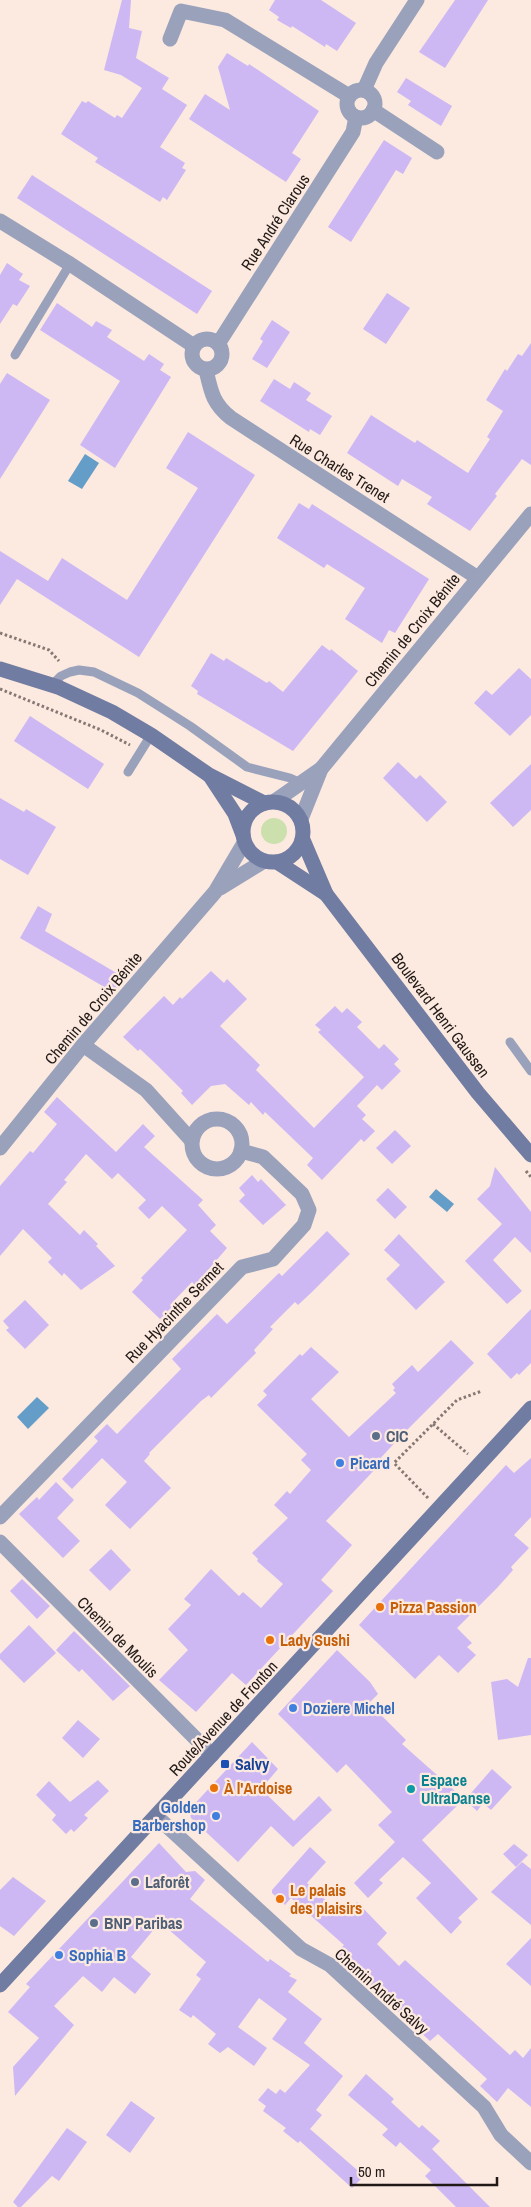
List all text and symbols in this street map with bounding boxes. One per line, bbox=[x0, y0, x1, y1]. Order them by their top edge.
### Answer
street label: Rue André Clarous bbox=[236, 170, 314, 274]
street label: Rue Charles Trenet bbox=[286, 429, 394, 508]
street label: Chemin de Croix Bénite bbox=[359, 568, 465, 692]
street label: Chemin de Croix Bénite bbox=[39, 947, 147, 1069]
street label: Boulevard Henri Gaussen bbox=[387, 948, 495, 1082]
street label: Rue Hyacinthe Sermet bbox=[120, 1256, 228, 1367]
place label: CIC bbox=[386, 1425, 409, 1447]
marker: CIC bbox=[370, 1430, 382, 1442]
place label: Picard bbox=[350, 1452, 390, 1474]
marker: Picard bbox=[334, 1457, 346, 1469]
street label: Chemin de Moulis bbox=[73, 1592, 163, 1682]
place label: Pizza Passion bbox=[390, 1596, 477, 1618]
marker: Pizza Passion bbox=[374, 1601, 386, 1613]
place label: Lady Sushi bbox=[280, 1629, 350, 1651]
marker: Lady Sushi bbox=[264, 1634, 276, 1646]
street label: Route/Avenue de Fronton bbox=[164, 1656, 282, 1780]
place label: Doziere Michel bbox=[303, 1697, 395, 1719]
marker: Doziere Michel bbox=[287, 1702, 299, 1714]
place label: Salvy bbox=[235, 1753, 270, 1775]
marker: Salvy bbox=[219, 1758, 231, 1770]
place label: Espace UltraDanse bbox=[421, 1769, 490, 1809]
place label: À l'Ardoise bbox=[224, 1777, 292, 1799]
marker: À l'Ardoise bbox=[208, 1782, 220, 1794]
marker: Espace UltraDanse bbox=[405, 1783, 417, 1795]
place label: Golden Barbershop bbox=[132, 1796, 206, 1836]
marker: Golden Barbershop bbox=[210, 1810, 222, 1822]
place label: Laforêt bbox=[145, 1871, 190, 1893]
marker: Laforêt bbox=[129, 1876, 141, 1888]
place label: Le palais des plaisirs bbox=[290, 1879, 362, 1919]
marker: Le palais des plaisirs bbox=[274, 1893, 286, 1905]
place label: BNP Paribas bbox=[104, 1912, 183, 1934]
marker: BNP Paribas bbox=[88, 1917, 100, 1929]
street label: Chemin André Salvy bbox=[330, 1943, 434, 2039]
place label: Sophia B bbox=[69, 1944, 126, 1966]
marker: Sophia B bbox=[53, 1949, 65, 1961]
scale bar bbox=[351, 2154, 497, 2186]
text: 50 m bbox=[358, 2161, 385, 2182]

